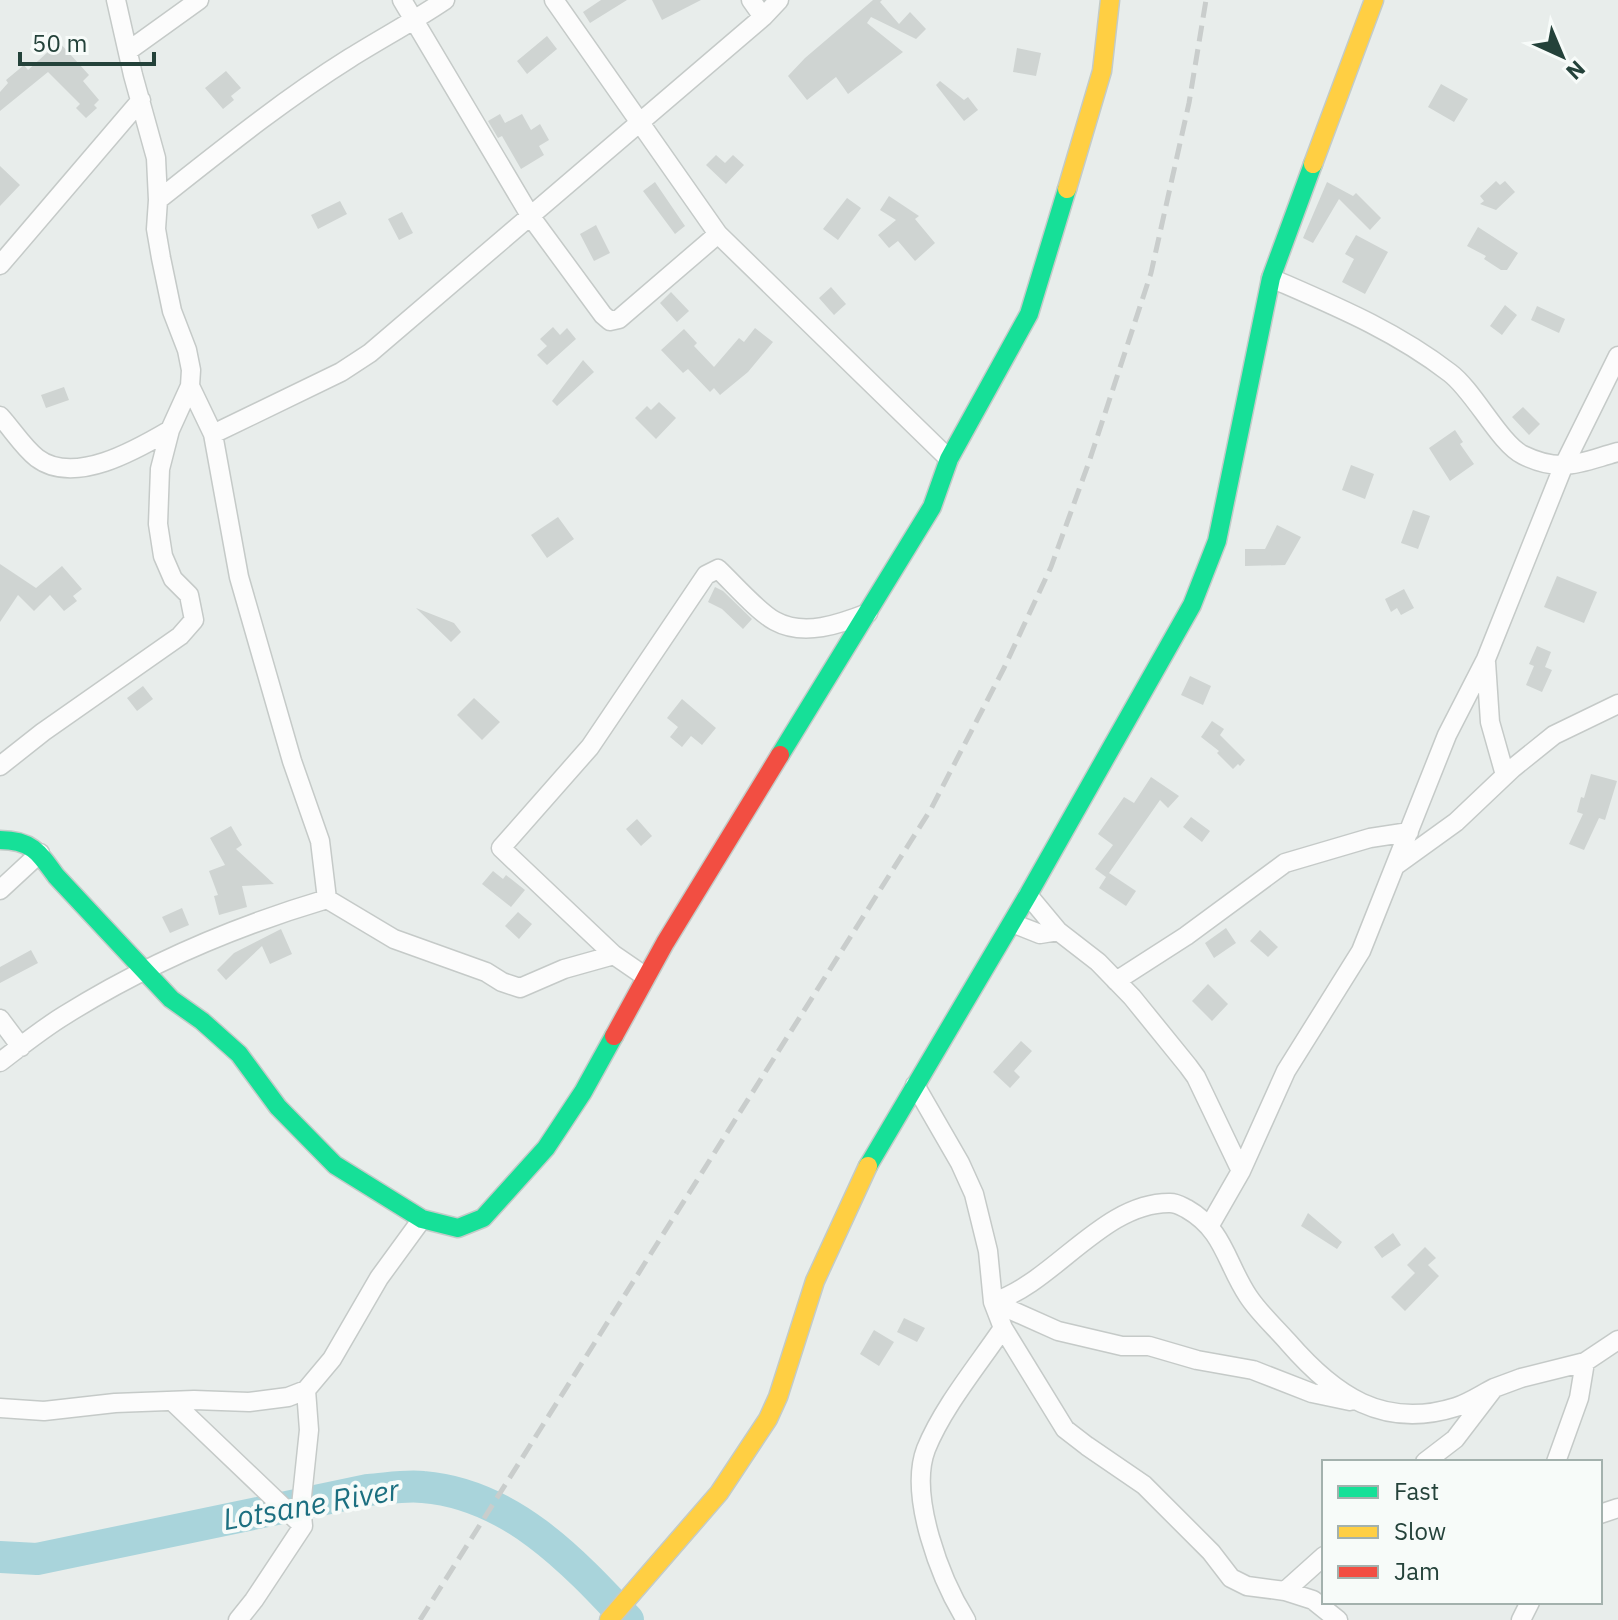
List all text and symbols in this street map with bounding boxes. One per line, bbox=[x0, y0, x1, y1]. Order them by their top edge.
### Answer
scale bar bbox=[20, 16, 154, 66]
north arrow bbox=[1522, 16, 1602, 96]
text: 50 m bbox=[32, 27, 87, 59]
text: N bbox=[1560, 55, 1592, 87]
legend bbox=[1322, 1460, 1602, 1604]
water label: Lotsane River bbox=[220, 1469, 403, 1538]
text: Fast bbox=[1394, 1475, 1439, 1507]
text: Slow bbox=[1394, 1515, 1446, 1547]
text: Jam bbox=[1394, 1555, 1440, 1587]

